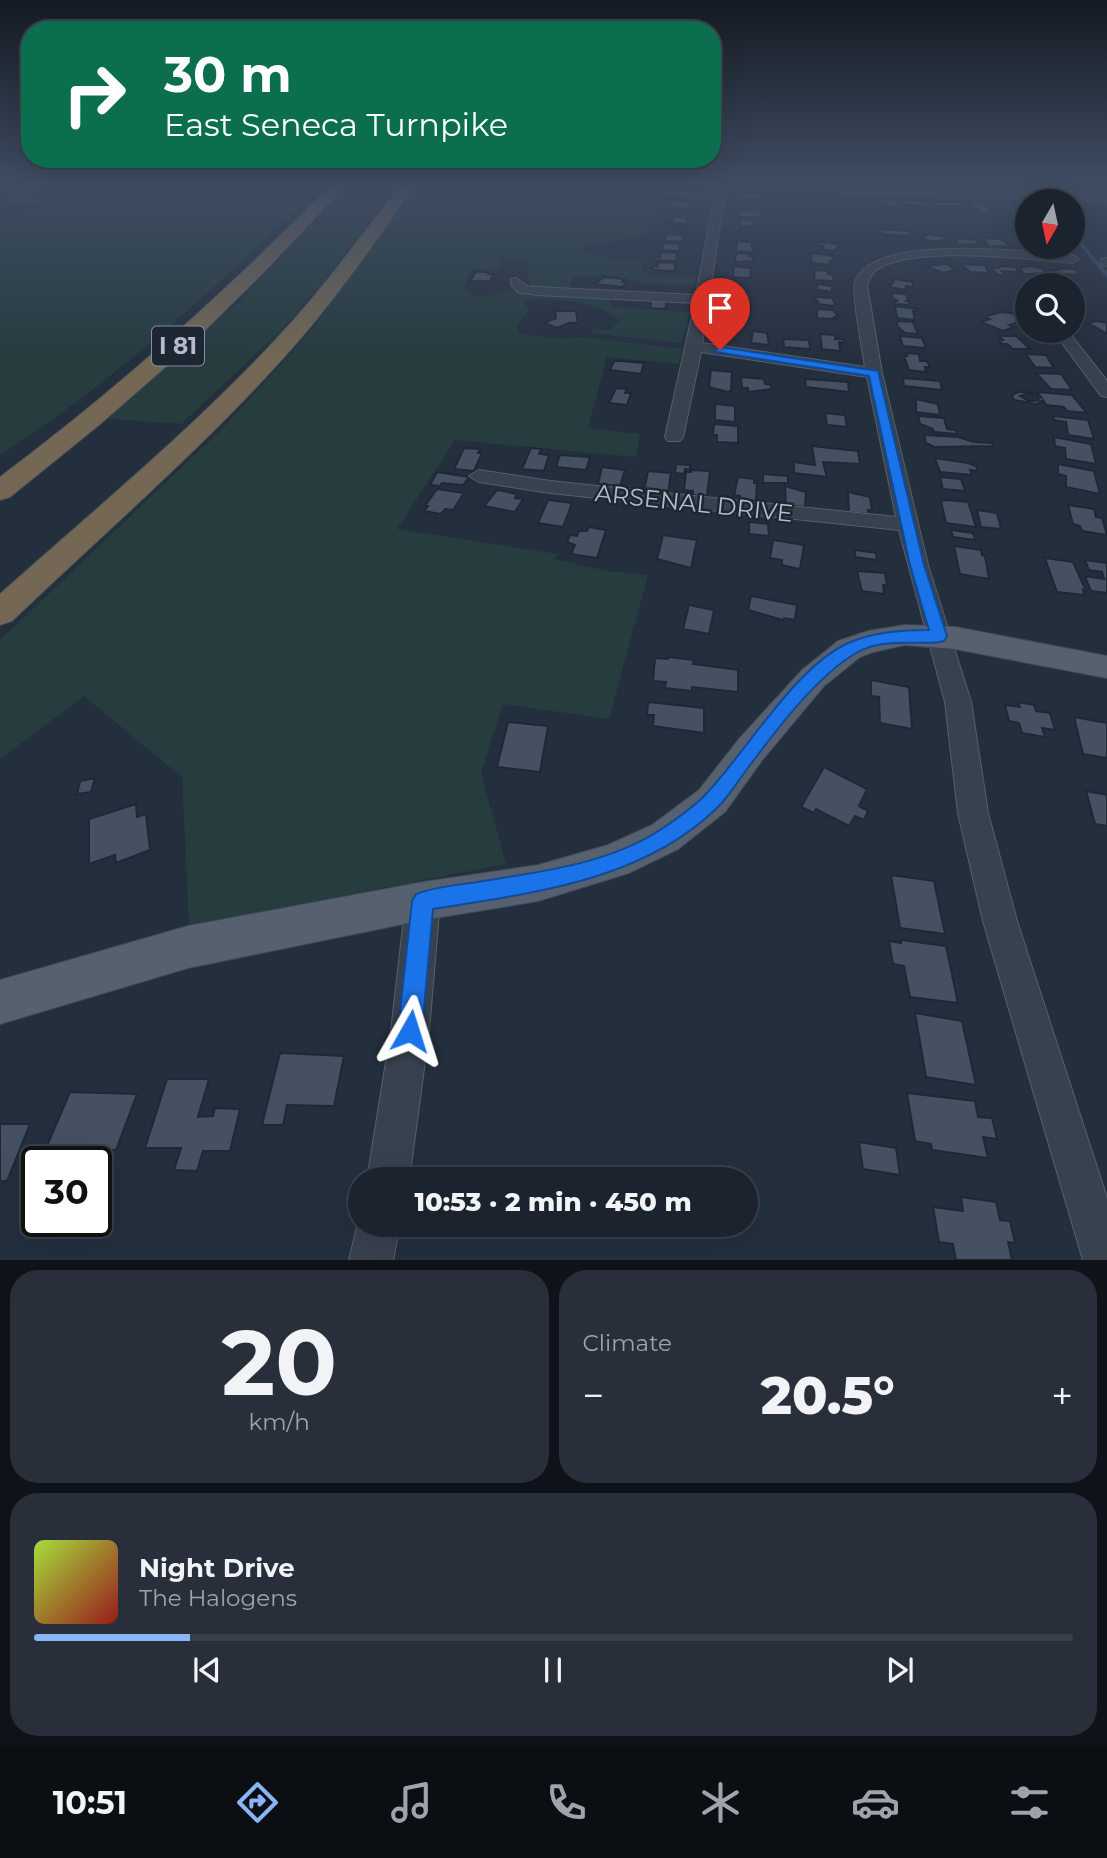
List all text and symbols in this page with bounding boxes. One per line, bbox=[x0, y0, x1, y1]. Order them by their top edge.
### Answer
text: 30 m bbox=[164, 45, 292, 104]
icon: right bbox=[49, 49, 140, 140]
text: East Seneca Turnpike bbox=[164, 105, 508, 144]
north arrow bbox=[1015, 189, 1085, 259]
map controls bbox=[1015, 189, 1085, 343]
button: search bbox=[1015, 273, 1085, 343]
pin bbox=[690, 278, 750, 350]
icon: arrive bbox=[701, 289, 739, 327]
road number: I 81 bbox=[152, 326, 204, 366]
street label: ARSENAL DRIVE bbox=[594, 478, 794, 528]
position arrow bbox=[373, 994, 447, 1068]
speed limit sign: 30 bbox=[21, 1146, 112, 1237]
text: 10:53 · 2 min · 450 m bbox=[414, 1186, 692, 1218]
text: 20 bbox=[222, 1307, 337, 1418]
text: Climate bbox=[583, 1329, 672, 1357]
text: 20.5° bbox=[761, 1364, 895, 1427]
text: − bbox=[583, 1372, 604, 1419]
text: + bbox=[1051, 1372, 1073, 1419]
text: km/h bbox=[249, 1408, 310, 1436]
text: Night Drive bbox=[139, 1552, 295, 1584]
text: The Halogens bbox=[139, 1584, 297, 1612]
icon: previous bbox=[188, 1651, 226, 1689]
icon: pause bbox=[534, 1651, 572, 1689]
icon: next bbox=[881, 1651, 919, 1689]
icon: directions bbox=[233, 1778, 282, 1827]
icon: music bbox=[387, 1778, 436, 1827]
icon: phone bbox=[542, 1778, 591, 1827]
icon: climate bbox=[696, 1778, 745, 1827]
icon: car bbox=[851, 1778, 900, 1827]
icon: filters bbox=[1005, 1778, 1054, 1827]
text: 10:51 bbox=[53, 1783, 127, 1822]

